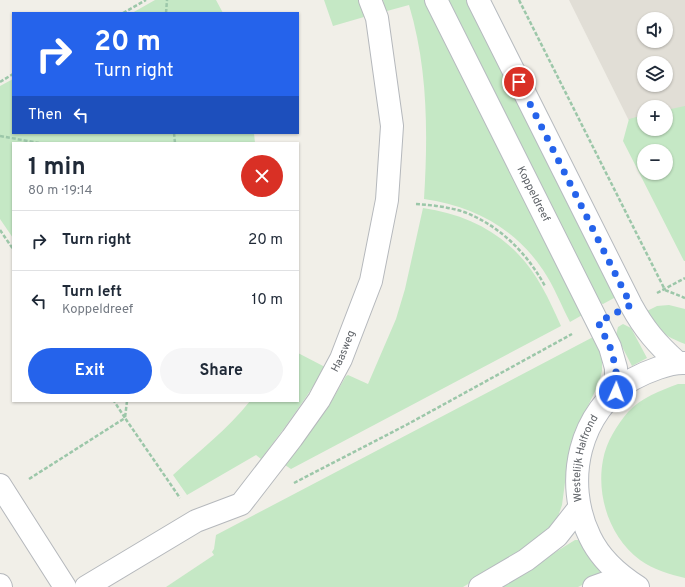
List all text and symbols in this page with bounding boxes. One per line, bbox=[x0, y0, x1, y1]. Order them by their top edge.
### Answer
map controls bbox=[637, 12, 673, 180]
button: sound bbox=[637, 12, 673, 48]
text: 20 m bbox=[94, 25, 161, 61]
icon: right bbox=[28, 28, 80, 80]
button: layers bbox=[637, 56, 673, 92]
text: Turn right bbox=[94, 60, 174, 83]
pin bbox=[502, 65, 536, 99]
icon: arrive bbox=[508, 71, 530, 93]
button: + bbox=[637, 100, 673, 136]
icon: left bbox=[70, 104, 92, 126]
text: Then bbox=[28, 106, 62, 125]
button: − bbox=[637, 144, 673, 180]
text: 1 min bbox=[28, 153, 86, 183]
button: close bbox=[241, 155, 283, 197]
street label: Koppeldreef bbox=[514, 164, 553, 224]
text: 80 m · 19:14 bbox=[28, 183, 93, 199]
icon: right bbox=[28, 230, 50, 252]
text: Turn right bbox=[62, 231, 131, 250]
text: 20 m bbox=[248, 231, 283, 250]
text: Turn left bbox=[62, 283, 122, 302]
icon: left bbox=[28, 290, 50, 312]
text: 10 m bbox=[252, 291, 283, 310]
text: Koppeldreef bbox=[62, 302, 133, 318]
street label: Haasweg bbox=[328, 328, 358, 375]
button: Exit bbox=[28, 348, 152, 394]
button: Share bbox=[160, 348, 283, 394]
position arrow bbox=[595, 371, 637, 413]
street label: Westelijk Halfrond bbox=[570, 412, 601, 503]

